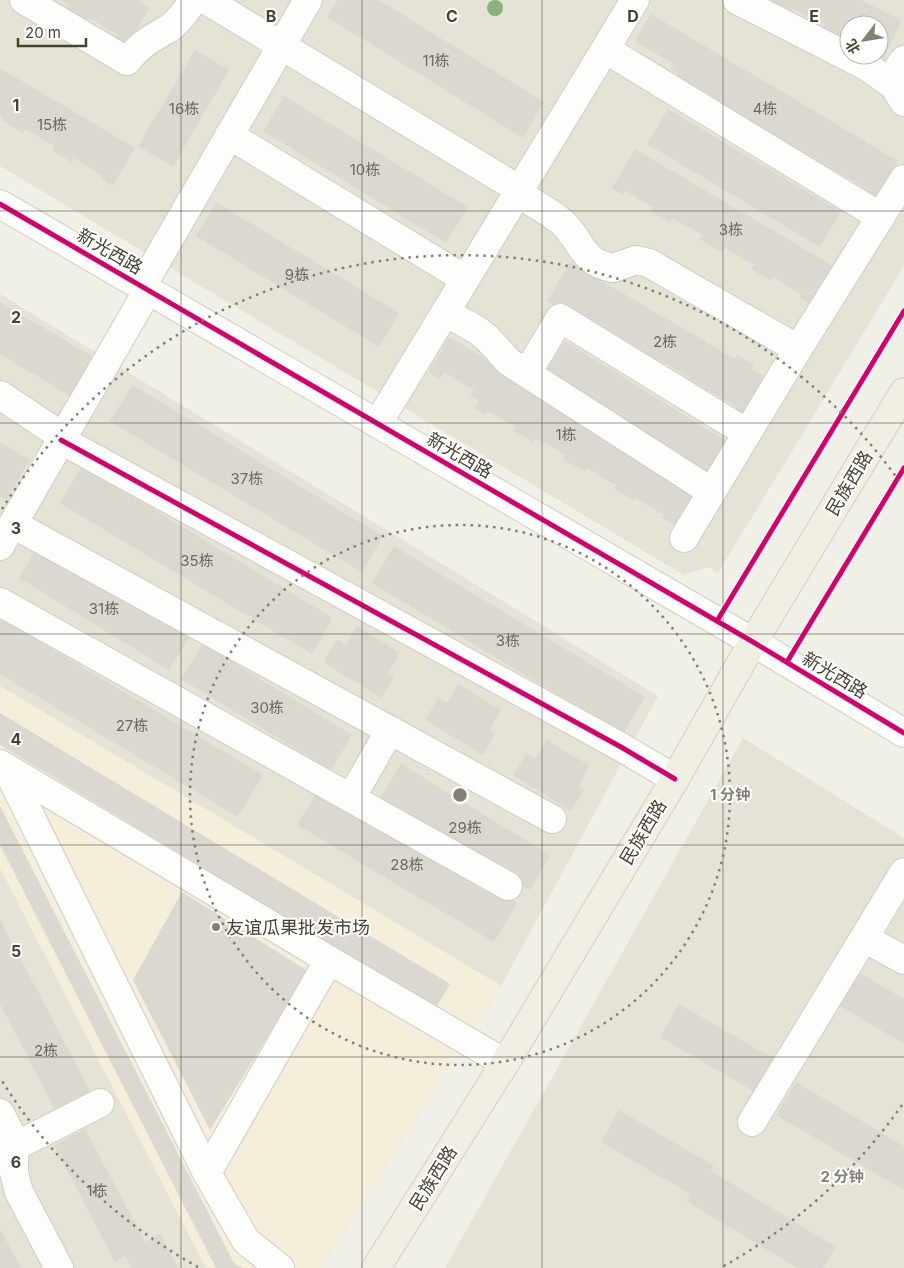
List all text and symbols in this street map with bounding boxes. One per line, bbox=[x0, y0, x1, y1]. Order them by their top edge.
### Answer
text: B bbox=[266, 6, 276, 26]
text: C bbox=[446, 6, 458, 26]
text: D bbox=[627, 6, 639, 26]
text: E bbox=[809, 6, 819, 26]
scale bar bbox=[18, 15, 85, 47]
north arrow bbox=[839, 15, 889, 65]
text: 20 m bbox=[25, 23, 61, 42]
text: 北 bbox=[842, 37, 863, 57]
house number: 11栋 bbox=[422, 51, 450, 70]
text: 1 bbox=[13, 95, 19, 115]
house number: 16栋 bbox=[169, 99, 199, 118]
house number: 4栋 bbox=[753, 99, 777, 118]
house number: 15栋 bbox=[37, 115, 67, 134]
house number: 10栋 bbox=[350, 160, 380, 179]
house number: 3栋 bbox=[719, 220, 743, 239]
street label: 新光西路 bbox=[74, 224, 146, 278]
house number: 9栋 bbox=[285, 265, 309, 284]
text: 2 bbox=[11, 307, 21, 327]
house number: 2栋 bbox=[653, 332, 677, 351]
house number: 1栋 bbox=[555, 425, 577, 444]
street label: 新光西路 bbox=[424, 428, 496, 482]
street label: 民族西路 bbox=[821, 447, 877, 519]
house number: 37栋 bbox=[231, 469, 263, 488]
text: 3 bbox=[11, 518, 21, 538]
house number: 35栋 bbox=[180, 551, 214, 570]
house number: 31栋 bbox=[89, 599, 119, 618]
house number: 3栋 bbox=[496, 631, 520, 650]
street label: 新光西路 bbox=[799, 647, 871, 703]
house number: 30栋 bbox=[250, 698, 284, 717]
house number: 27栋 bbox=[116, 716, 148, 735]
text: 4 bbox=[11, 729, 22, 749]
text: 1 分钟 bbox=[710, 785, 750, 804]
centre of rings bbox=[451, 786, 469, 804]
street label: 民族西路 bbox=[615, 796, 671, 868]
house number: 29栋 bbox=[448, 818, 482, 837]
house number: 28栋 bbox=[390, 855, 424, 874]
place label: 友谊瓜果批发市场 bbox=[226, 917, 370, 938]
marker: 友谊瓜果批发市场 bbox=[210, 921, 222, 933]
text: 5 bbox=[11, 941, 21, 961]
house number: 2栋 bbox=[34, 1041, 58, 1060]
street label: 民族西路 bbox=[405, 1142, 461, 1214]
text: 6 bbox=[11, 1152, 21, 1172]
text: 2 分钟 bbox=[820, 1167, 864, 1186]
house number: 1栋 bbox=[86, 1181, 108, 1200]

